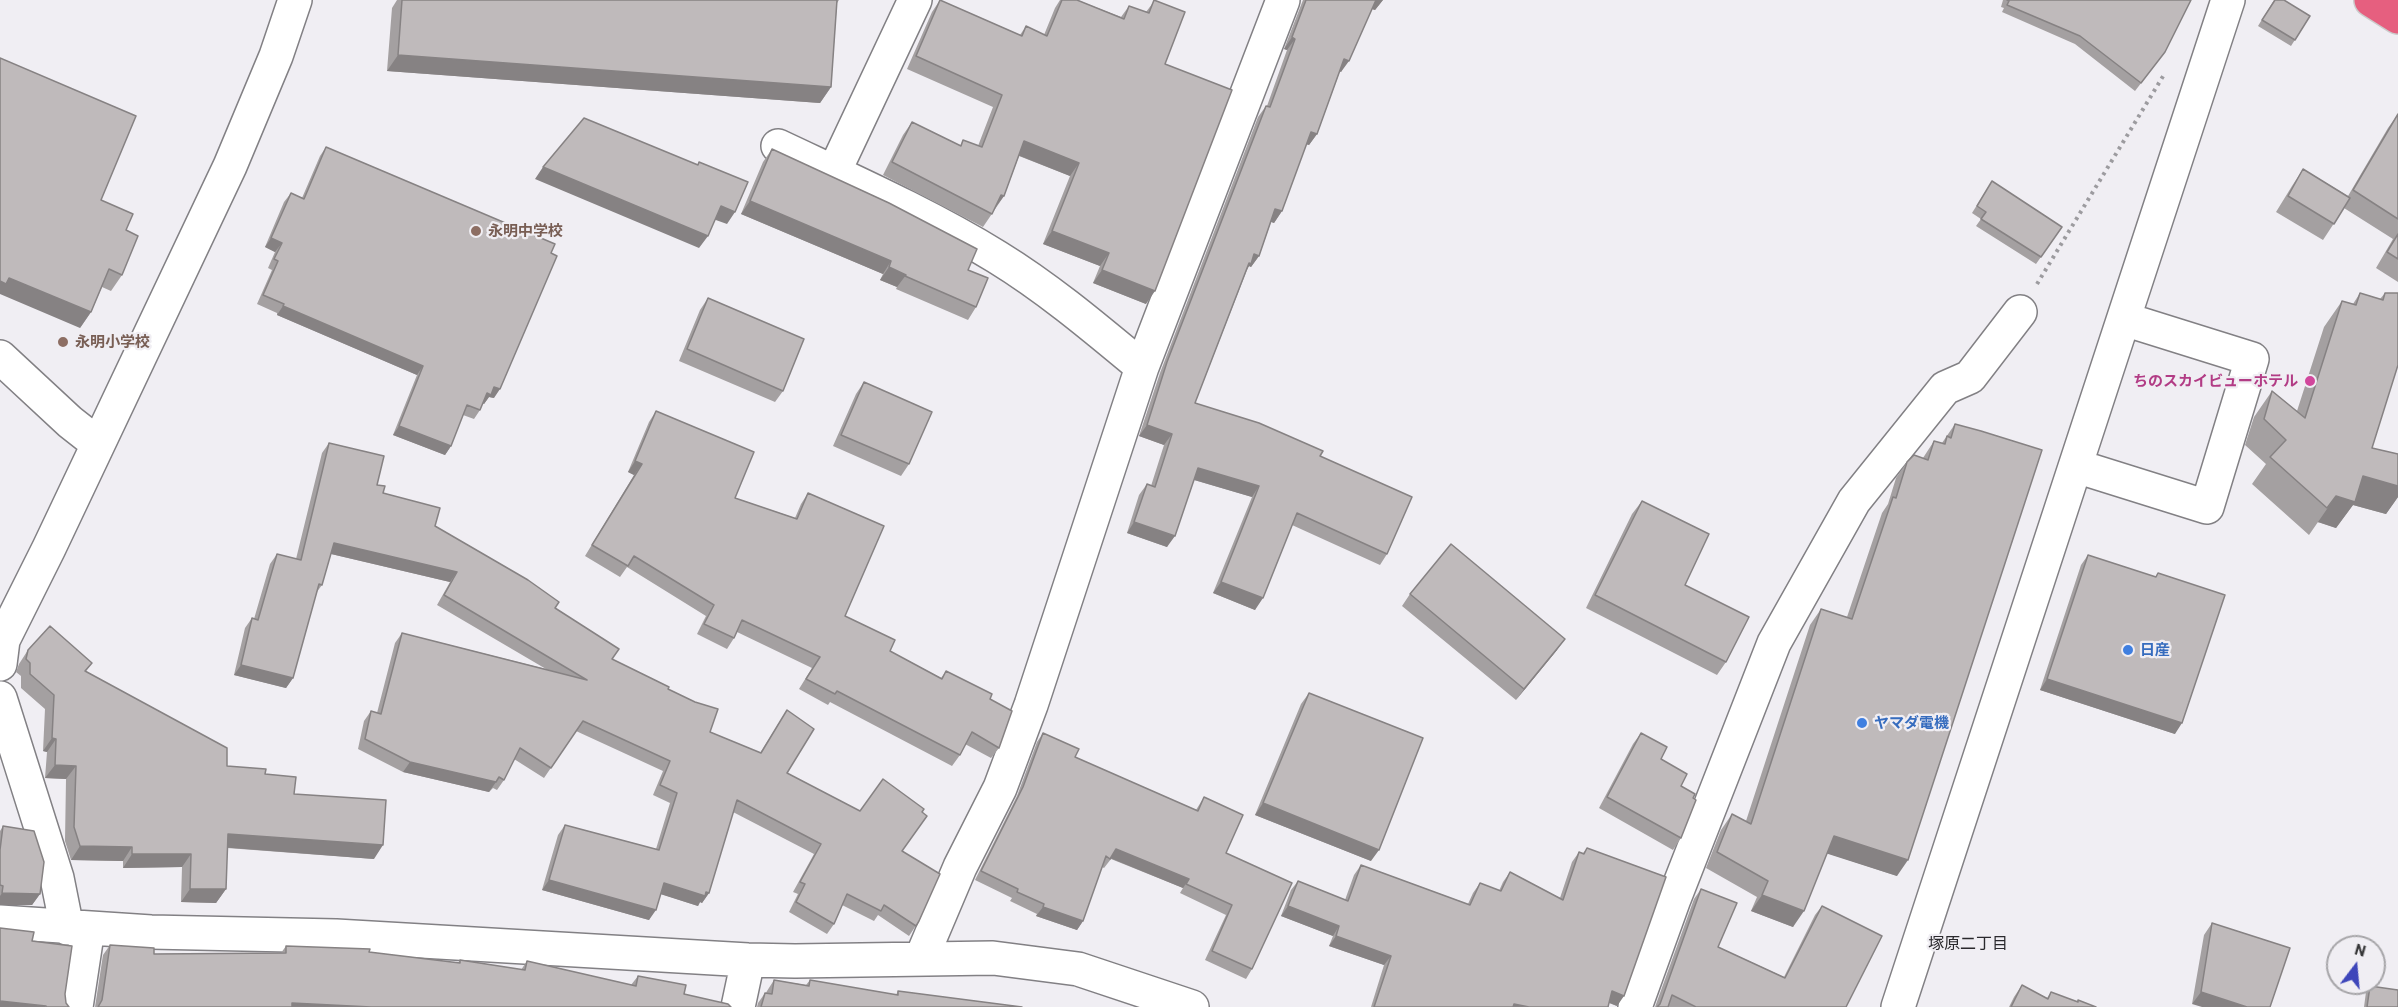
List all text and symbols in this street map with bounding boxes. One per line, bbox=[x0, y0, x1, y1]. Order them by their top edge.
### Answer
place label: 永明中学校 bbox=[488, 222, 563, 240]
marker: 永明中学校 bbox=[469, 224, 483, 238]
place label: 永明小学校 bbox=[75, 333, 150, 351]
marker: 永明小学校 bbox=[56, 335, 70, 349]
place label: ちのスカイビューホテル bbox=[2133, 372, 2298, 390]
marker: ちのスカイビューホテル bbox=[2303, 374, 2317, 388]
place label: 日産 bbox=[2140, 641, 2170, 659]
marker: 日産 bbox=[2121, 643, 2135, 657]
place label: ヤマダ電機 bbox=[1874, 714, 1949, 732]
marker: ヤマダ電機 bbox=[1855, 716, 1869, 730]
district label: 塚原二丁目 bbox=[1928, 934, 2008, 954]
north arrow bbox=[2326, 935, 2386, 995]
text: N bbox=[2353, 939, 2368, 960]

